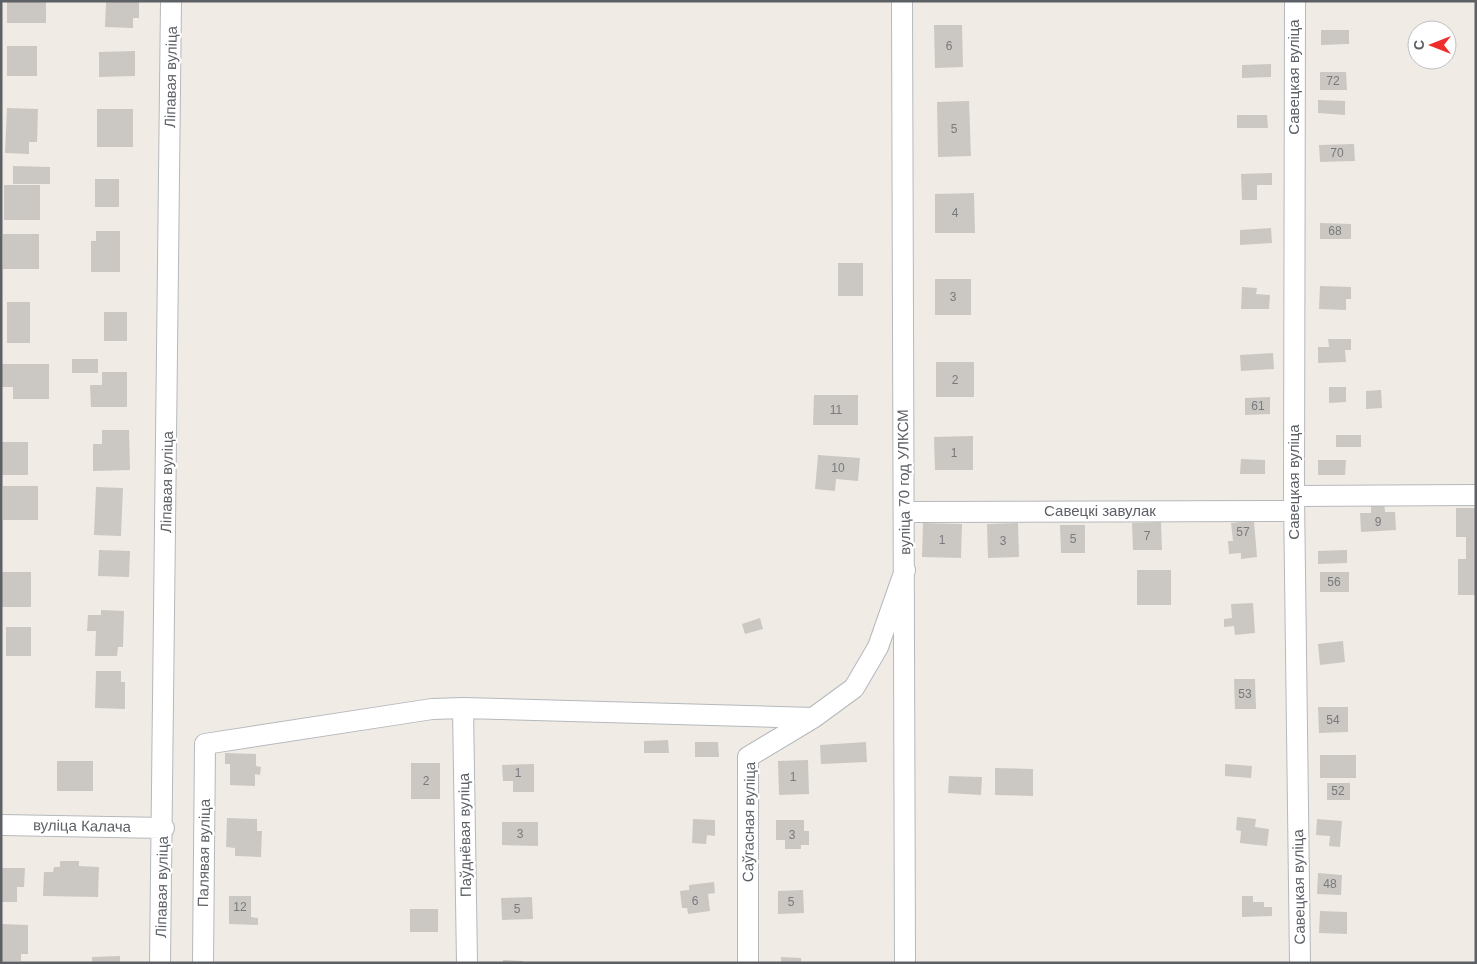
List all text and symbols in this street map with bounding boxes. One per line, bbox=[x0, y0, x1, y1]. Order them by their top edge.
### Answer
street label: Савецкая вуліца bbox=[1285, 19, 1302, 135]
north arrow bbox=[1407, 20, 1457, 70]
street label: Ліпавая вуліца bbox=[161, 25, 180, 128]
house number: 6 bbox=[946, 39, 953, 53]
text: С bbox=[1411, 40, 1427, 50]
house number: 72 bbox=[1326, 74, 1340, 88]
house number: 5 bbox=[951, 122, 958, 136]
house number: 70 bbox=[1330, 146, 1344, 160]
house number: 4 bbox=[952, 206, 959, 220]
house number: 68 bbox=[1328, 224, 1342, 238]
house number: 3 bbox=[950, 290, 957, 304]
house number: 2 bbox=[952, 373, 959, 387]
house number: 61 bbox=[1251, 399, 1265, 413]
house number: 11 bbox=[830, 403, 843, 417]
street label: вуліца 70 год УЛКСМ bbox=[894, 409, 913, 555]
street label: Савецкая вуліца bbox=[1285, 424, 1302, 540]
street label: Ліпавая вуліца bbox=[157, 430, 176, 533]
house number: 1 bbox=[951, 446, 958, 460]
house number: 10 bbox=[831, 461, 845, 475]
street label: Савецкі завулак bbox=[1044, 502, 1156, 519]
house number: 9 bbox=[1375, 515, 1382, 529]
house number: 57 bbox=[1236, 525, 1250, 539]
house number: 7 bbox=[1144, 529, 1151, 543]
house number: 5 bbox=[1070, 532, 1077, 546]
house number: 1 bbox=[939, 533, 946, 547]
house number: 3 bbox=[1000, 534, 1007, 548]
house number: 56 bbox=[1327, 575, 1341, 589]
house number: 53 bbox=[1238, 687, 1252, 701]
house number: 54 bbox=[1326, 713, 1340, 727]
street label: Саўгасная вуліца bbox=[739, 761, 758, 882]
house number: 1 bbox=[515, 766, 522, 780]
house number: 1 bbox=[790, 770, 797, 784]
street label: Паўднёвая вуліца bbox=[455, 772, 474, 897]
house number: 2 bbox=[423, 774, 430, 788]
house number: 52 bbox=[1331, 784, 1345, 798]
street label: Палявая вуліца bbox=[194, 798, 213, 907]
street label: вуліца Калача bbox=[33, 816, 132, 835]
house number: 3 bbox=[517, 827, 524, 841]
house number: 3 bbox=[789, 828, 796, 842]
street label: Савецкая вуліца bbox=[1289, 829, 1308, 945]
street label: Ліпавая вуліца bbox=[152, 835, 171, 938]
house number: 48 bbox=[1323, 877, 1337, 891]
house number: 6 bbox=[692, 894, 699, 908]
house number: 5 bbox=[788, 895, 795, 909]
house number: 12 bbox=[233, 900, 247, 914]
house number: 5 bbox=[514, 902, 521, 916]

